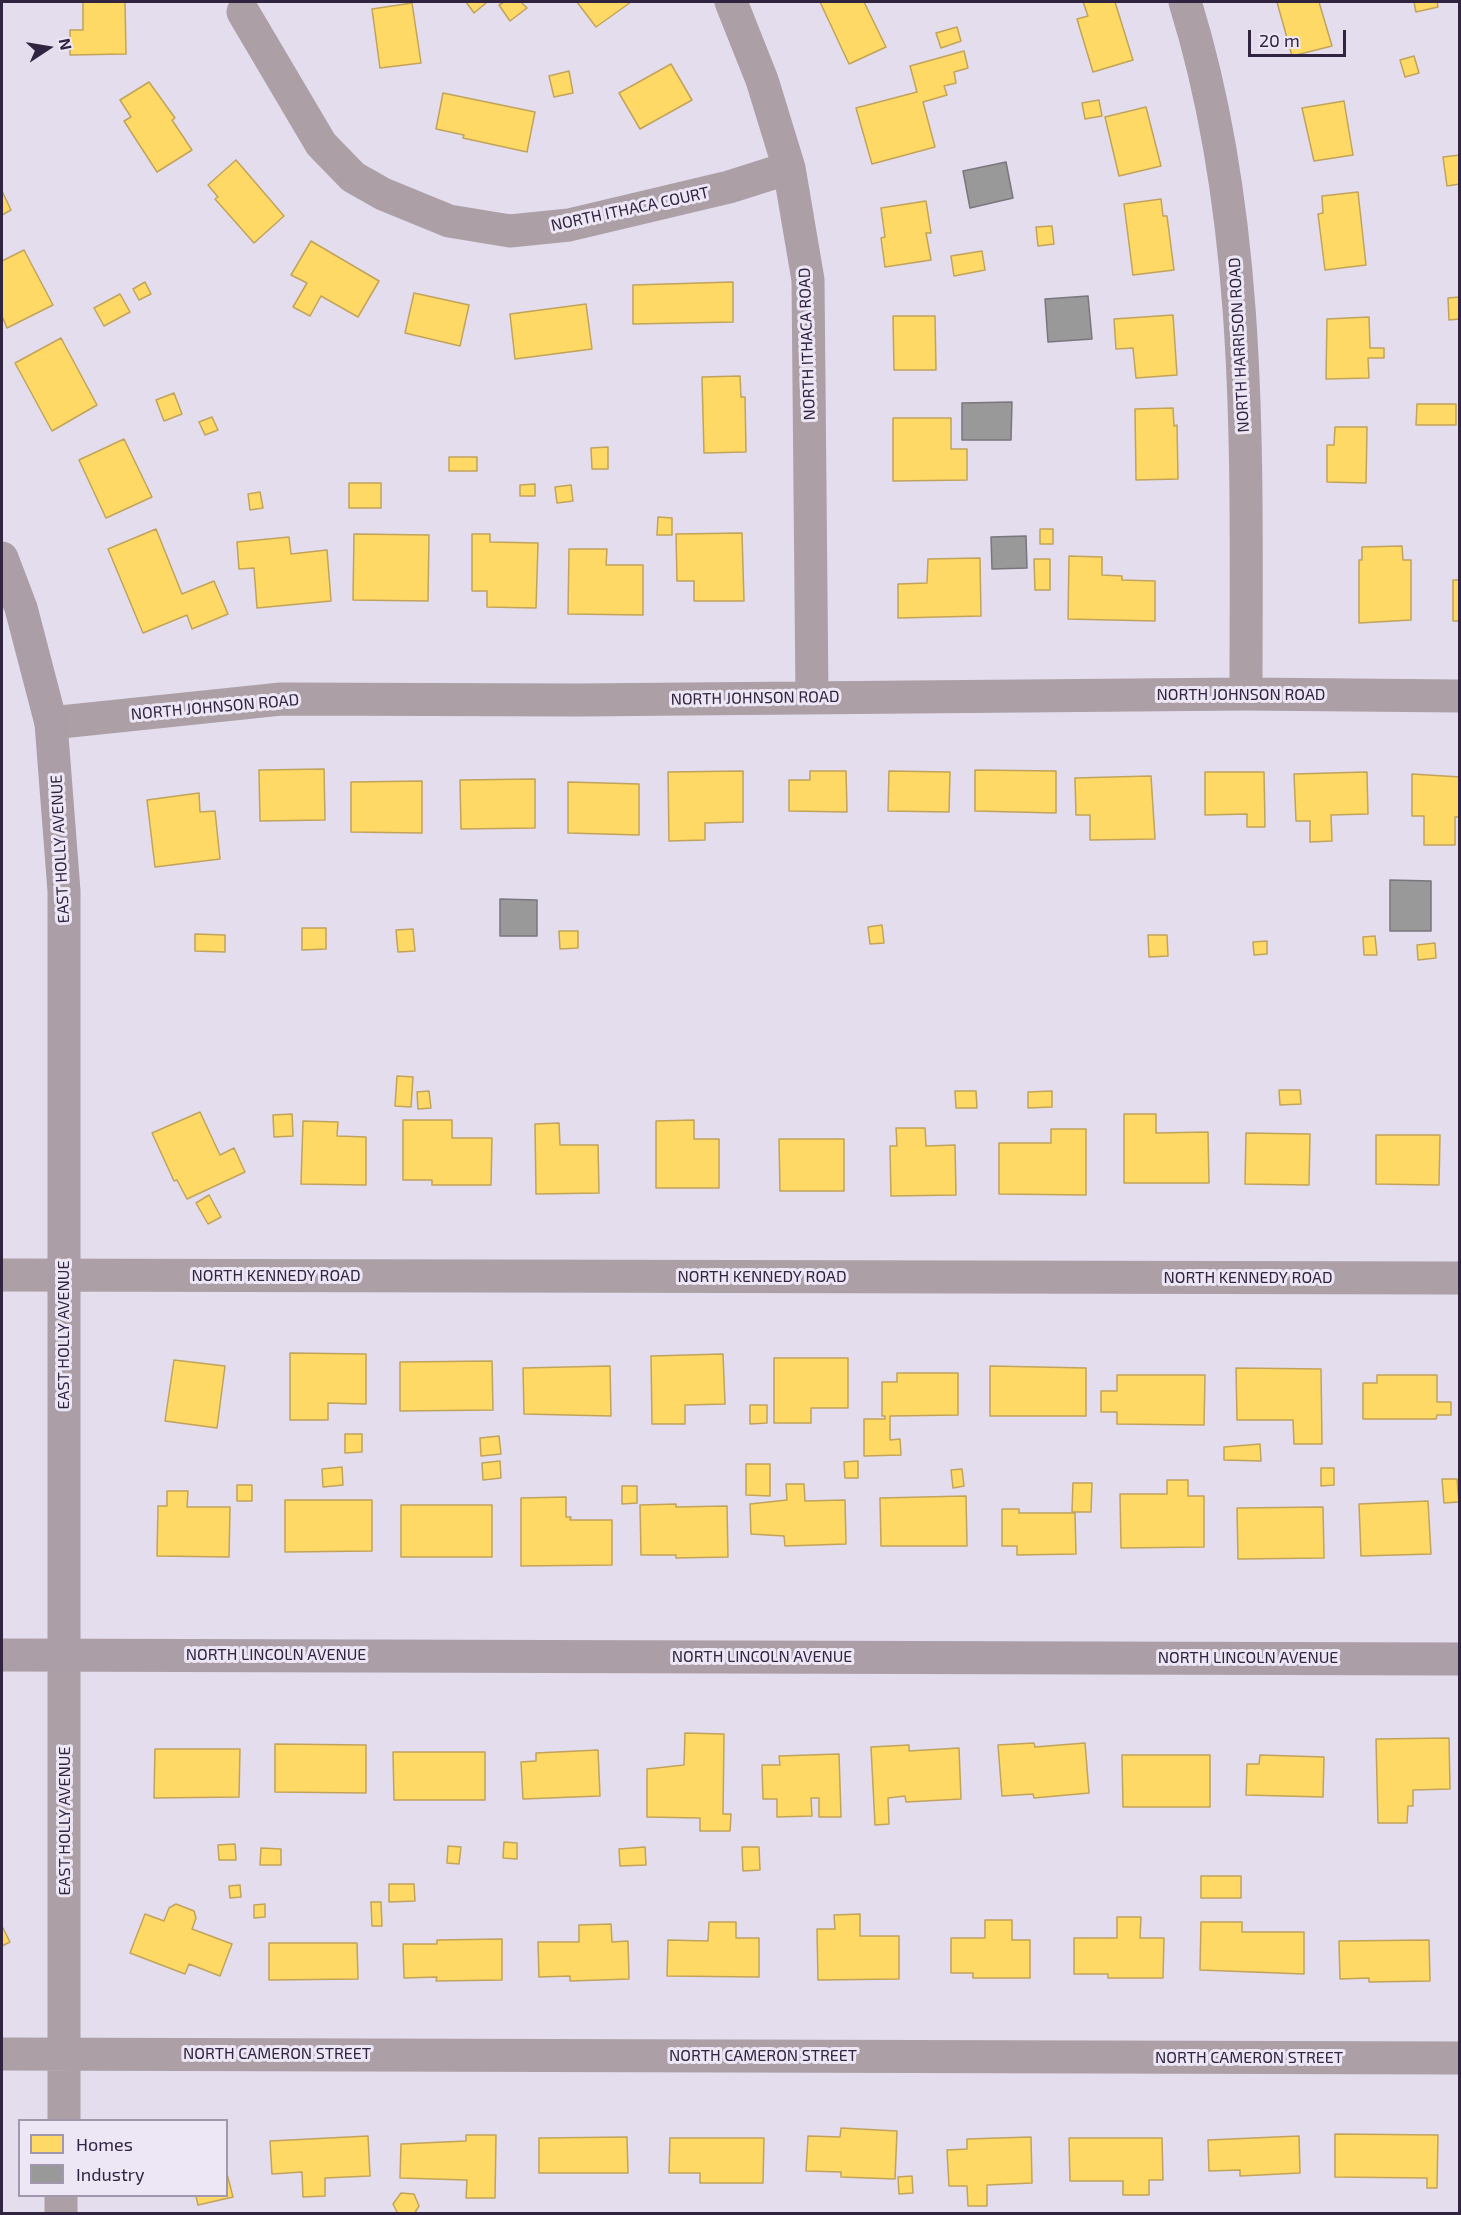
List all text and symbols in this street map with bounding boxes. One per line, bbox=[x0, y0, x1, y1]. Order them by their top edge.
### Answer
north arrow bbox=[18, 18, 78, 78]
scale bar bbox=[1251, 18, 1348, 56]
text: 20 m bbox=[1259, 29, 1300, 51]
text: N bbox=[56, 37, 77, 52]
street label: NORTH ITHACA COURT bbox=[549, 183, 711, 235]
street label: NORTH HARRISON ROAD bbox=[1225, 257, 1253, 433]
street label: NORTH ITHACA ROAD bbox=[795, 267, 819, 421]
street label: NORTH JOHNSON ROAD bbox=[1157, 685, 1325, 705]
street label: NORTH JOHNSON ROAD bbox=[670, 687, 840, 709]
street label: NORTH JOHNSON ROAD bbox=[130, 690, 300, 724]
street label: EAST HOLLY AVENUE bbox=[47, 774, 73, 924]
street label: EAST HOLLY AVENUE bbox=[54, 1261, 74, 1409]
street label: NORTH KENNEDY ROAD bbox=[191, 1266, 361, 1286]
street label: NORTH KENNEDY ROAD bbox=[677, 1267, 847, 1287]
street label: NORTH KENNEDY ROAD bbox=[1163, 1268, 1333, 1288]
street label: NORTH LINCOLN AVENUE bbox=[186, 1645, 366, 1665]
street label: NORTH LINCOLN AVENUE bbox=[672, 1647, 852, 1667]
street label: NORTH LINCOLN AVENUE bbox=[1158, 1648, 1338, 1668]
street label: EAST HOLLY AVENUE bbox=[55, 1747, 75, 1895]
street label: NORTH CAMERON STREET bbox=[183, 2044, 371, 2064]
street label: NORTH CAMERON STREET bbox=[669, 2046, 857, 2066]
street label: NORTH CAMERON STREET bbox=[1155, 2048, 1343, 2068]
legend bbox=[18, 2119, 228, 2197]
text: Homes bbox=[76, 2133, 133, 2155]
text: Industry bbox=[76, 2163, 145, 2185]

